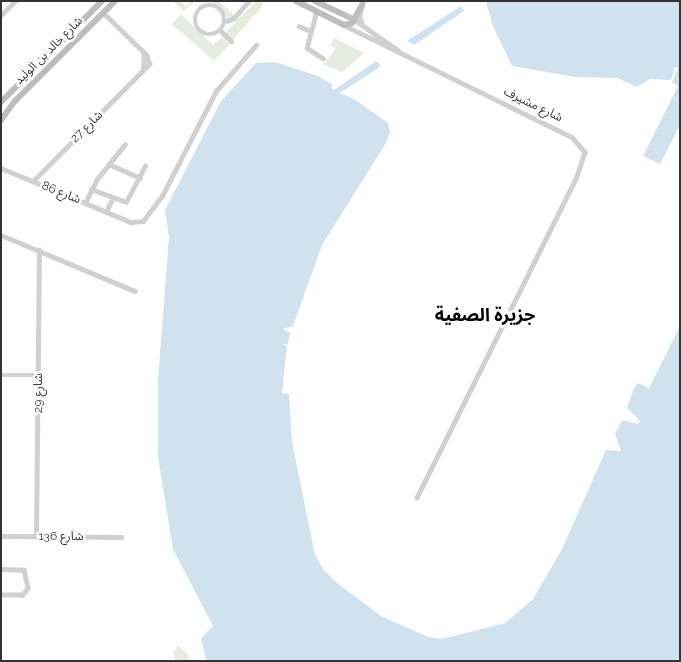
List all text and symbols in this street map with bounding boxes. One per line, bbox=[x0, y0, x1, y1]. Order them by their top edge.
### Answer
street label: شارع خالد بن الوليد bbox=[12, 14, 86, 88]
street label: شارع مشيرف bbox=[501, 85, 565, 125]
street label: شارع 27 bbox=[68, 108, 106, 146]
street label: شارع 86 bbox=[39, 179, 83, 207]
district label: جزيرة الصفية bbox=[435, 304, 535, 326]
street label: شارع 29 bbox=[32, 373, 46, 413]
street label: شارع 136 bbox=[38, 530, 84, 544]

